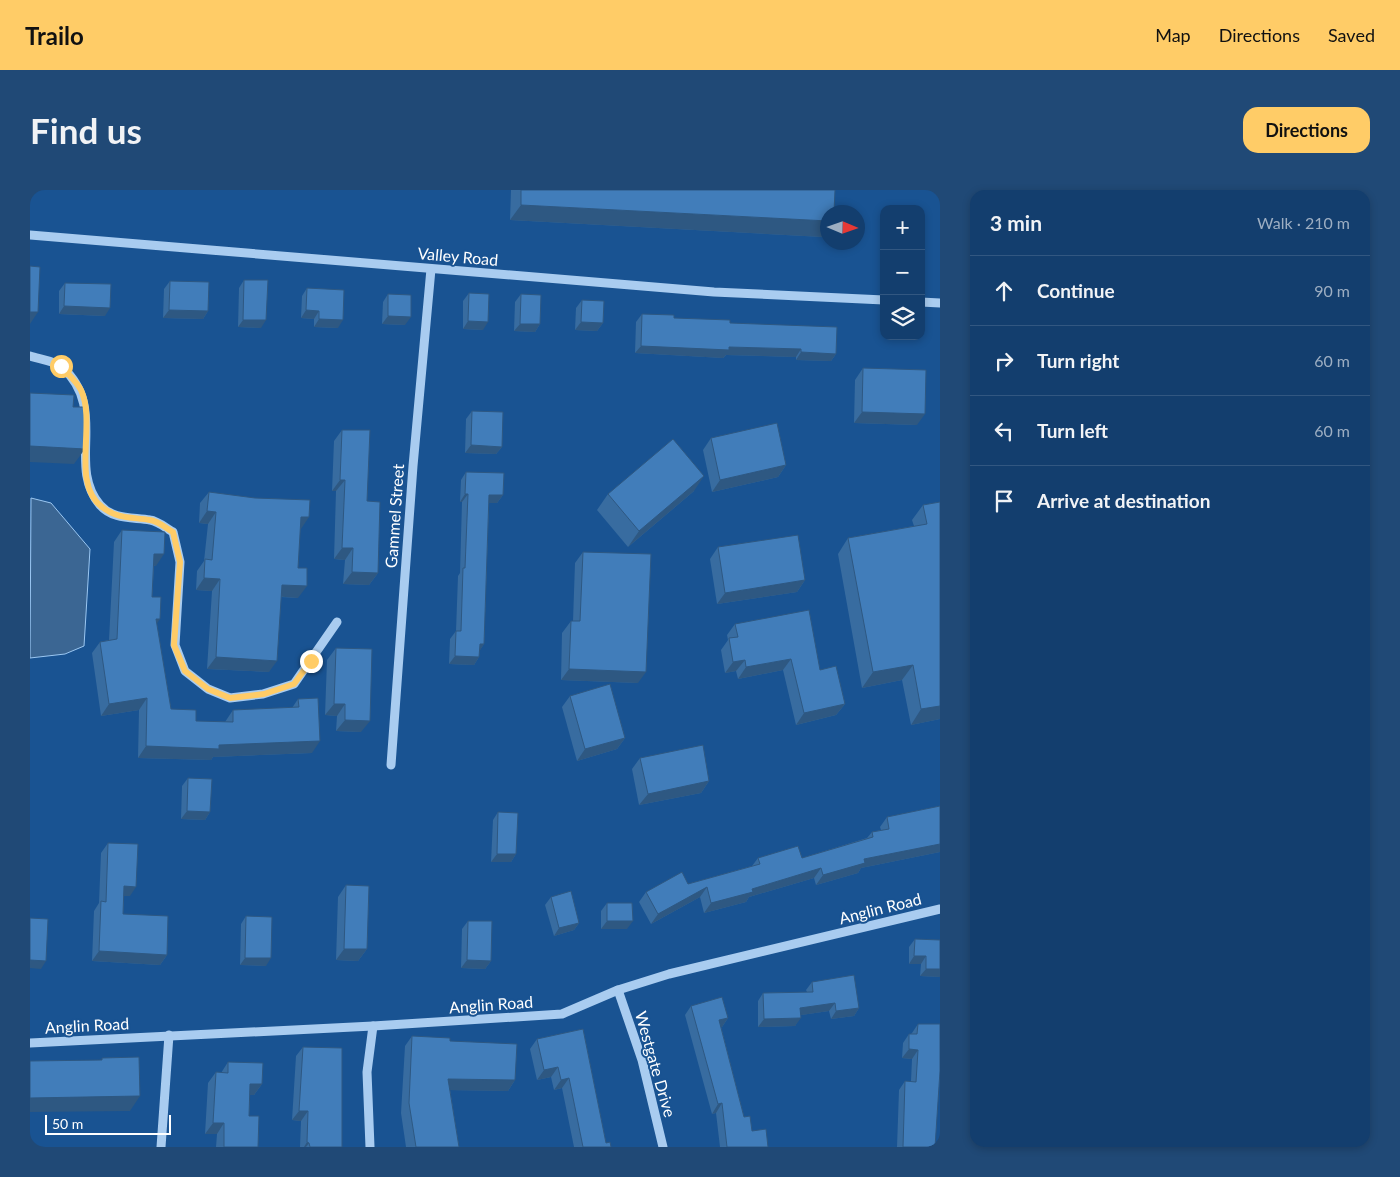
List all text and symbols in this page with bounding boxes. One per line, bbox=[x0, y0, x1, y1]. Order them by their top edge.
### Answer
text: Trailo bbox=[25, 21, 84, 50]
text: Map bbox=[1155, 24, 1191, 46]
text: Directions bbox=[1219, 24, 1300, 46]
text: Saved bbox=[1328, 24, 1375, 46]
button: Directions bbox=[1243, 107, 1370, 153]
text: Find us bbox=[30, 109, 142, 151]
north arrow bbox=[820, 205, 865, 250]
map controls bbox=[880, 205, 925, 340]
button: + bbox=[880, 205, 925, 250]
text: 3 min bbox=[990, 210, 1042, 235]
text: Walk · 210 m bbox=[1257, 213, 1350, 232]
street label: Valley Road bbox=[417, 243, 499, 269]
button: − bbox=[880, 250, 925, 295]
icon: ahead bbox=[990, 277, 1018, 305]
text: Continue bbox=[1037, 279, 1115, 302]
text: 90 m bbox=[1314, 281, 1350, 300]
button: layers bbox=[880, 295, 925, 340]
icon: right bbox=[990, 347, 1018, 375]
text: Turn right bbox=[1037, 349, 1119, 372]
text: 60 m bbox=[1314, 351, 1350, 370]
route start bbox=[50, 355, 73, 378]
icon: left bbox=[990, 417, 1018, 445]
text: Turn left bbox=[1037, 419, 1108, 442]
text: 60 m bbox=[1314, 421, 1350, 440]
street label: Gammel Street bbox=[381, 463, 407, 569]
icon: arrive bbox=[990, 487, 1018, 515]
text: Arrive at destination bbox=[1037, 489, 1210, 512]
route end bbox=[300, 650, 323, 673]
street label: Anglin Road bbox=[837, 889, 923, 927]
street label: Anglin Road bbox=[448, 992, 534, 1016]
street label: Westgate Drive bbox=[632, 1009, 680, 1119]
street label: Anglin Road bbox=[44, 1013, 130, 1037]
scale bar bbox=[45, 1112, 171, 1135]
text: 50 m bbox=[52, 1115, 83, 1132]

